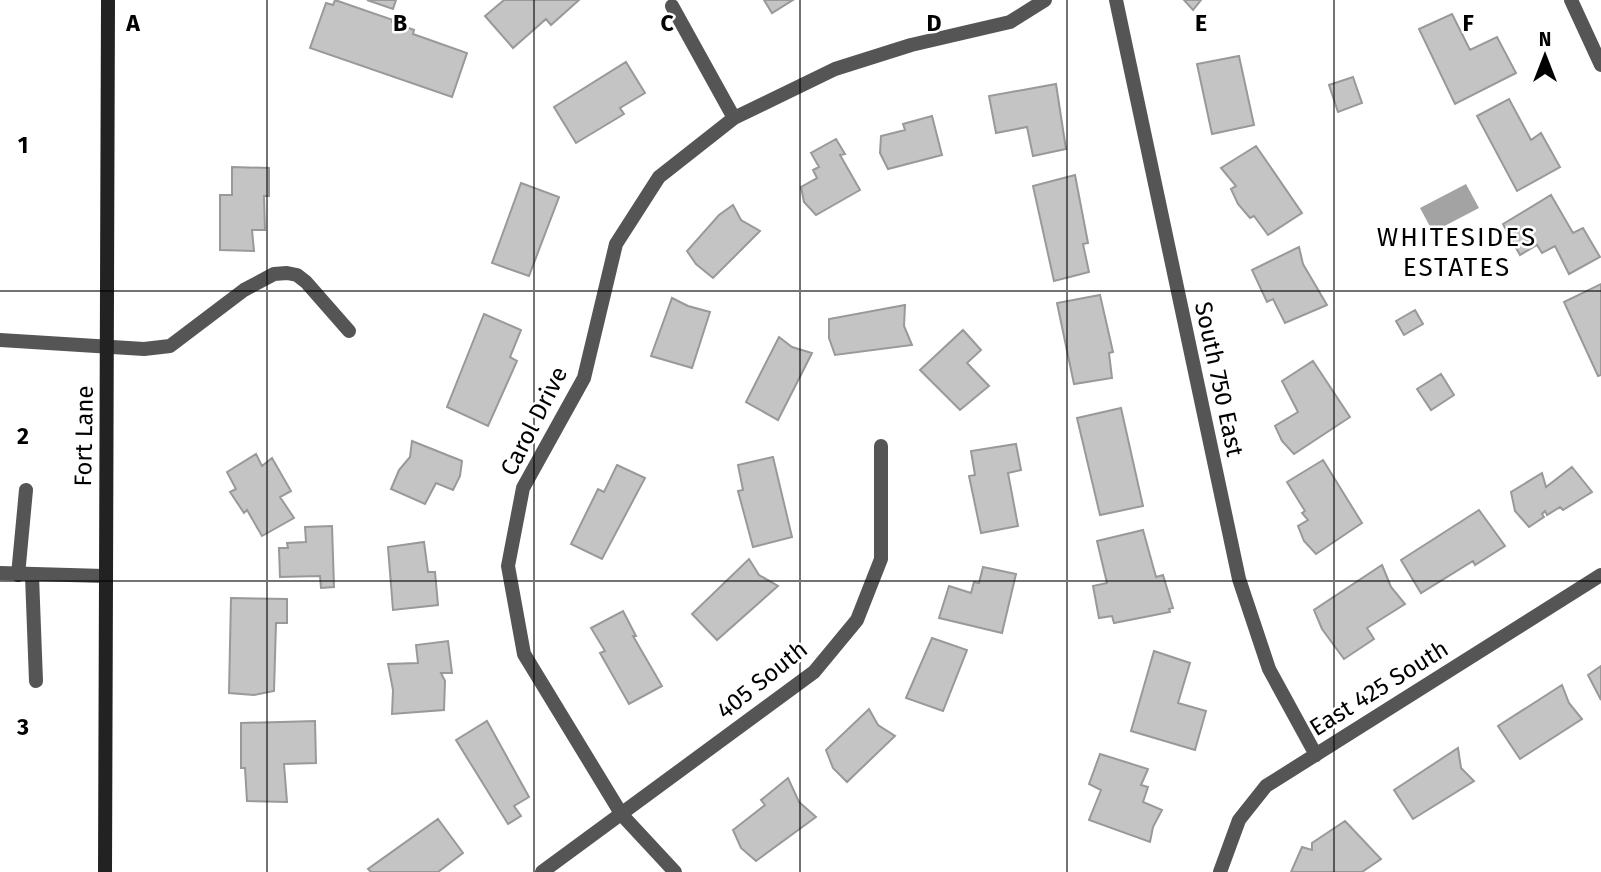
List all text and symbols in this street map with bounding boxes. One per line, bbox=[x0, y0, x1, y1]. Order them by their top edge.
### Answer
text: A bbox=[125, 9, 140, 37]
text: B bbox=[393, 9, 407, 37]
text: C bbox=[660, 9, 674, 37]
text: D bbox=[927, 9, 942, 37]
text: E bbox=[1195, 9, 1207, 37]
text: F bbox=[1462, 9, 1474, 37]
north arrow bbox=[1510, 21, 1580, 91]
text: N bbox=[1539, 28, 1551, 51]
text: 1 bbox=[18, 131, 28, 159]
district label: WHITESIDES ESTATES bbox=[1377, 222, 1537, 283]
street label: South 750 East bbox=[1189, 299, 1249, 459]
street label: Carol Drive bbox=[495, 362, 573, 480]
street label: Fort Lane bbox=[69, 385, 99, 487]
text: 2 bbox=[17, 422, 29, 450]
street label: East 425 South bbox=[1305, 634, 1453, 742]
street label: 405 South bbox=[711, 635, 813, 725]
text: 3 bbox=[16, 713, 29, 741]

